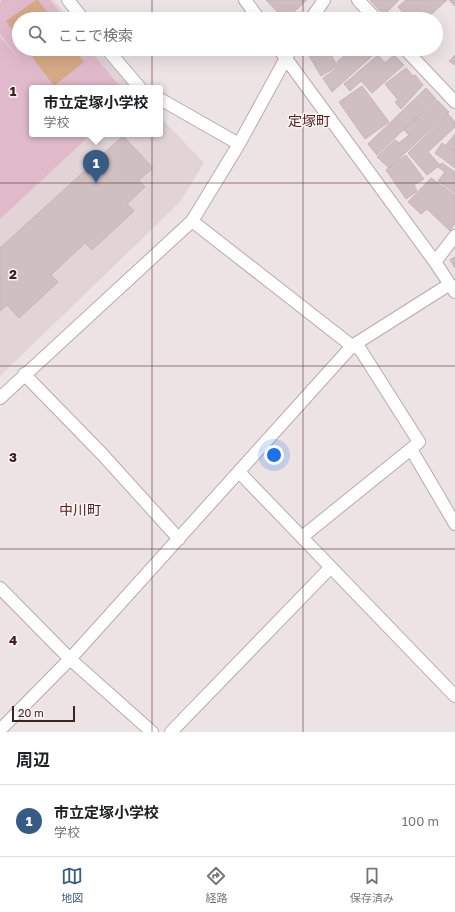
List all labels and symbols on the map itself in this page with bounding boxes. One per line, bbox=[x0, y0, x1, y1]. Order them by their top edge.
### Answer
text: 1 bbox=[10, 83, 17, 99]
district label: 定塚町 bbox=[288, 112, 330, 129]
pin: 1 bbox=[83, 150, 109, 183]
text: 2 bbox=[9, 266, 17, 282]
your location bbox=[264, 445, 284, 465]
text: 3 bbox=[9, 449, 17, 465]
district label: 中川町 bbox=[59, 501, 101, 518]
text: 4 bbox=[9, 632, 17, 648]
scale bar bbox=[12, 704, 75, 723]

